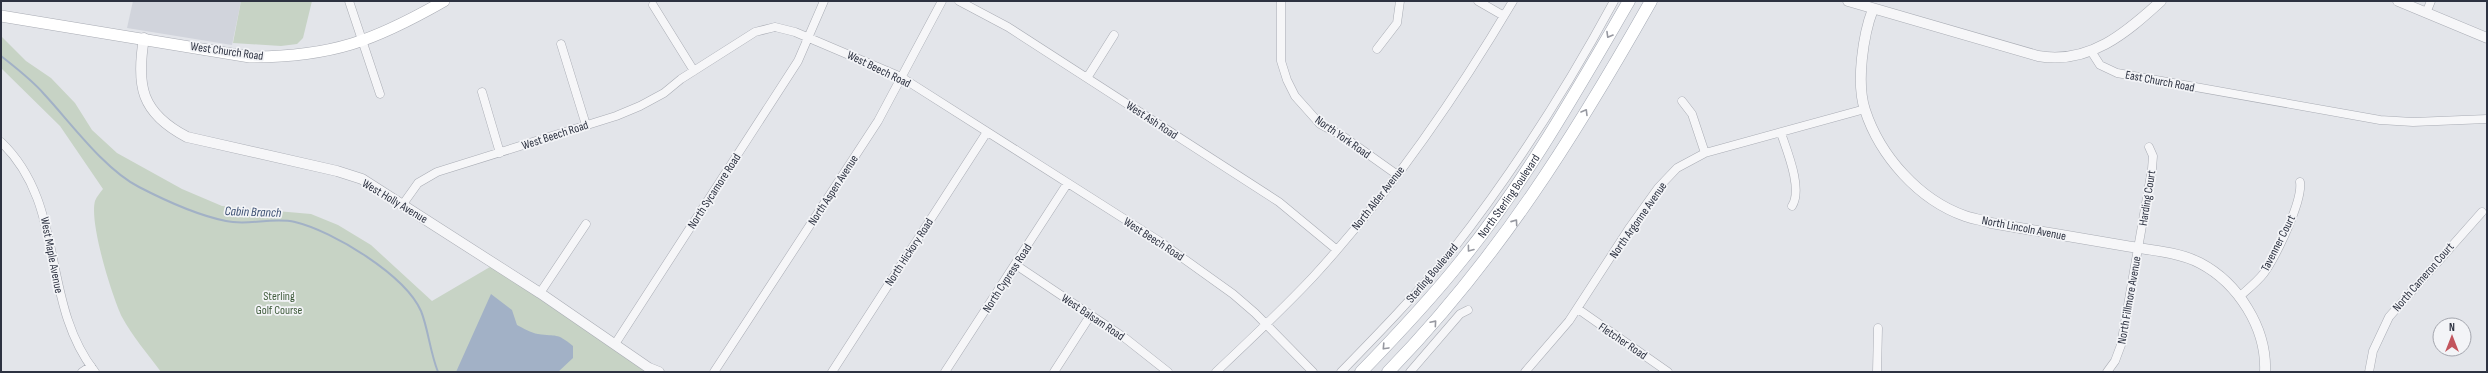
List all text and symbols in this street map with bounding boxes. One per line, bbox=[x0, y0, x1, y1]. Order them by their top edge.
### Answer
one-way arrow bbox=[1606, 31, 1614, 38]
street label: West Church Road bbox=[190, 39, 264, 64]
street label: West Beech Road bbox=[844, 48, 913, 91]
street label: East Church Road bbox=[2124, 67, 2196, 96]
street label: West Ash Road bbox=[1123, 98, 1180, 143]
one-way arrow bbox=[1581, 109, 1588, 116]
street label: North York Road bbox=[1312, 113, 1374, 162]
street label: West Beech Road bbox=[520, 118, 590, 153]
street label: North Sycamore Road bbox=[684, 151, 744, 232]
street label: North Aspen Avenue bbox=[805, 152, 862, 228]
street label: North Sterling Boulevard bbox=[1475, 152, 1543, 241]
street label: North Alder Avenue bbox=[1349, 163, 1408, 233]
street label: Harding Court bbox=[2136, 169, 2159, 227]
street label: West Holly Avenue bbox=[359, 176, 430, 227]
street label: North Argonne Avenue bbox=[1606, 179, 1670, 261]
water label: Cabin Branch bbox=[224, 203, 282, 221]
street label: Tavenner Court bbox=[2258, 212, 2299, 274]
street label: North Lincoln Avenue bbox=[1980, 213, 2067, 244]
street label: West Beech Road bbox=[1121, 214, 1187, 265]
street label: North Hickory Road bbox=[882, 215, 937, 289]
street label: West Maple Avenue bbox=[37, 216, 66, 295]
one-way arrow bbox=[1510, 219, 1517, 226]
street label: Sterling Boulevard bbox=[1403, 240, 1462, 306]
street label: North Cameron Court bbox=[2389, 240, 2458, 315]
street label: North Cypress Road bbox=[980, 241, 1035, 316]
one-way arrow bbox=[1468, 245, 1475, 252]
street label: North Fillmore Avenue bbox=[2114, 255, 2145, 345]
park label: Sterling Golf Course bbox=[256, 289, 303, 318]
street label: West Balsam Road bbox=[1058, 291, 1127, 344]
north arrow bbox=[2432, 317, 2472, 357]
street label: Fletcher Road bbox=[1596, 320, 1650, 363]
one-way arrow bbox=[1430, 321, 1437, 328]
text: N bbox=[2449, 321, 2455, 334]
one-way arrow bbox=[1382, 342, 1389, 350]

